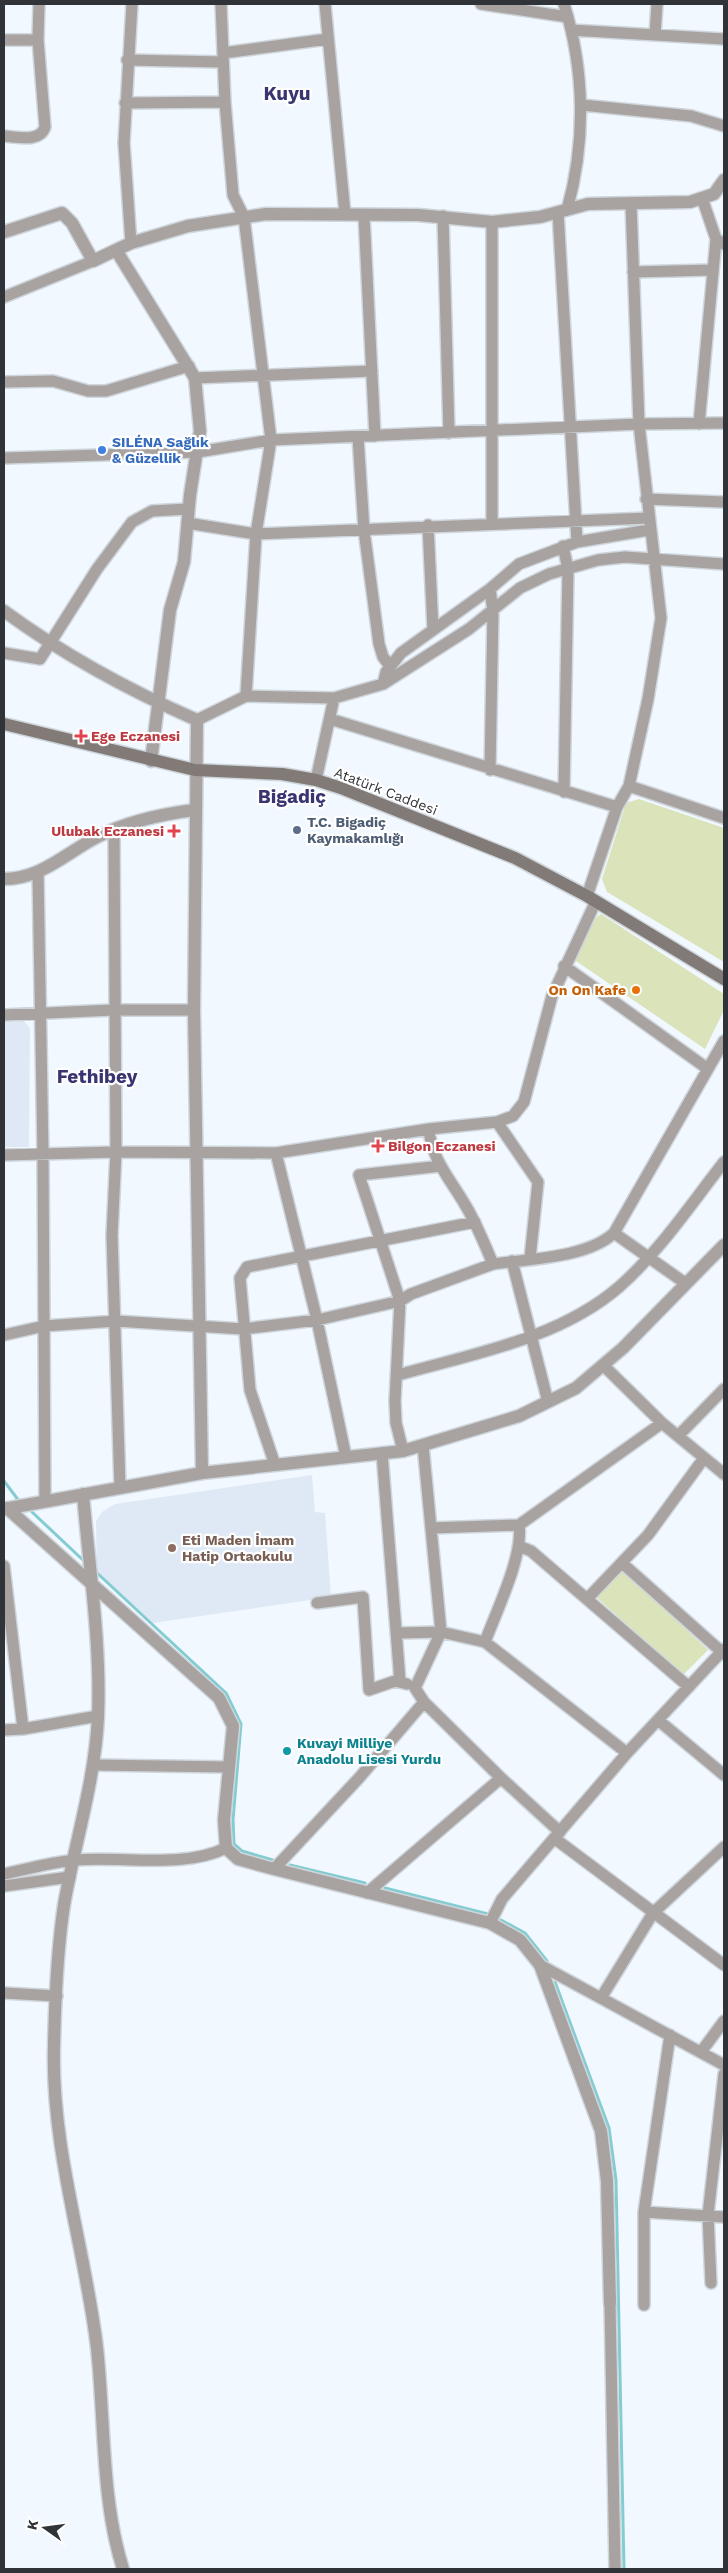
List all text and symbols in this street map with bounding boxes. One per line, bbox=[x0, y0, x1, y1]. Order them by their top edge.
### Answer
district label: Kuyu bbox=[263, 82, 311, 105]
place label: SILÉNA Sağlık & Güzellik bbox=[112, 434, 209, 466]
marker: SILÉNA Sağlık & Güzellik bbox=[96, 444, 108, 456]
place label: Ege Eczanesi bbox=[91, 728, 180, 744]
marker: Ege Eczanesi bbox=[75, 730, 87, 742]
street label: Atatürk Caddesi bbox=[332, 764, 440, 818]
district label: Bigadiç bbox=[258, 785, 326, 808]
place label: T.C. Bigadiç Kaymakamlığı bbox=[307, 814, 404, 846]
place label: Ulubak Eczanesi bbox=[51, 823, 164, 839]
marker: T.C. Bigadiç Kaymakamlığı bbox=[291, 824, 303, 836]
marker: Ulubak Eczanesi bbox=[168, 825, 180, 837]
place label: On On Kafe bbox=[549, 982, 626, 998]
marker: On On Kafe bbox=[630, 984, 642, 996]
district label: Fethibey bbox=[57, 1065, 138, 1088]
place label: Bilgon Eczanesi bbox=[388, 1138, 495, 1154]
marker: Bilgon Eczanesi bbox=[372, 1140, 384, 1152]
place label: Eti Maden İmam Hatip Ortaokulu bbox=[182, 1532, 294, 1564]
marker: Eti Maden İmam Hatip Ortaokulu bbox=[166, 1542, 178, 1554]
place label: Kuvayi Milliye Anadolu Lisesi Yurdu bbox=[297, 1735, 441, 1767]
marker: Kuvayi Milliye Anadolu Lisesi Yurdu bbox=[281, 1745, 293, 1757]
north arrow bbox=[20, 2503, 70, 2553]
text: K bbox=[23, 2518, 41, 2531]

